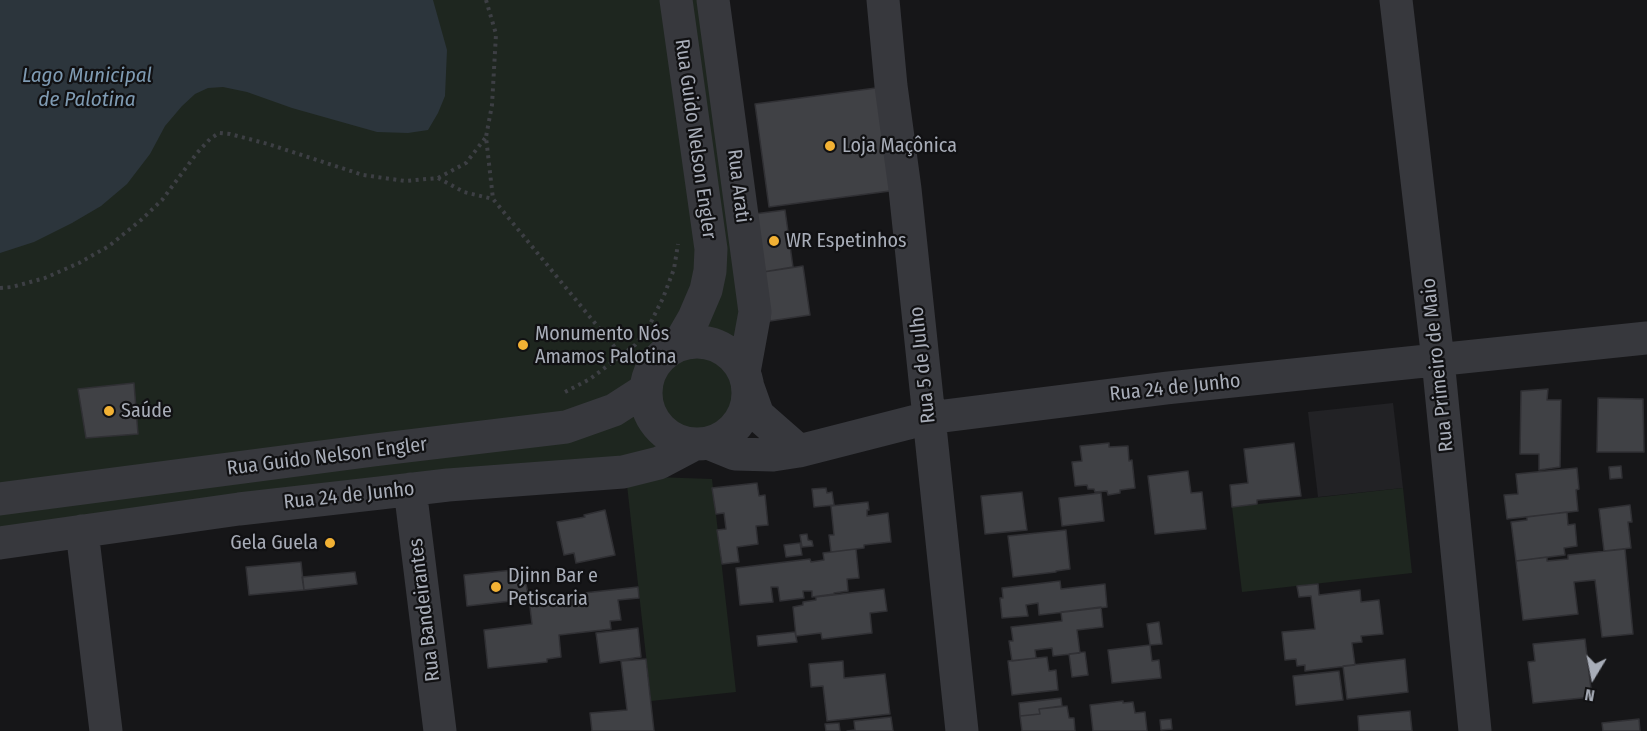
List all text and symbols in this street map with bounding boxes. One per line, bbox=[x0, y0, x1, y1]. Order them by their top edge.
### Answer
street label: Rua Guido Nelson Engler bbox=[669, 38, 721, 240]
water label: Lago Municipal de Palotina bbox=[22, 63, 152, 113]
place label: Loja Maçônica bbox=[842, 134, 957, 158]
marker: Loja Maçônica bbox=[823, 139, 837, 153]
street label: Rua Arati bbox=[722, 148, 754, 224]
place label: WR Espetinhos bbox=[786, 229, 907, 253]
marker: WR Espetinhos bbox=[767, 234, 781, 248]
street label: Rua Primeiro de Maio bbox=[1417, 277, 1459, 453]
street label: Rua 5 de Julho bbox=[905, 305, 941, 425]
place label: Monumento Nós Amamos Palotina bbox=[535, 322, 676, 369]
marker: Monumento Nós Amamos Palotina bbox=[516, 338, 530, 352]
street label: Rua 24 de Junho bbox=[1108, 369, 1242, 407]
place label: Saúde bbox=[121, 399, 172, 423]
marker: Saúde bbox=[102, 404, 116, 418]
street label: Rua Guido Nelson Engler bbox=[226, 433, 428, 481]
street label: Rua 24 de Junho bbox=[282, 477, 416, 515]
place label: Gela Guela bbox=[230, 531, 318, 555]
marker: Gela Guela bbox=[323, 536, 337, 550]
street label: Rua Bandeirantes bbox=[404, 537, 446, 683]
place label: Djinn Bar e Petiscaria bbox=[508, 564, 598, 611]
marker: Djinn Bar e Petiscaria bbox=[489, 580, 503, 594]
north arrow bbox=[1563, 647, 1623, 707]
text: N bbox=[1583, 685, 1596, 705]

